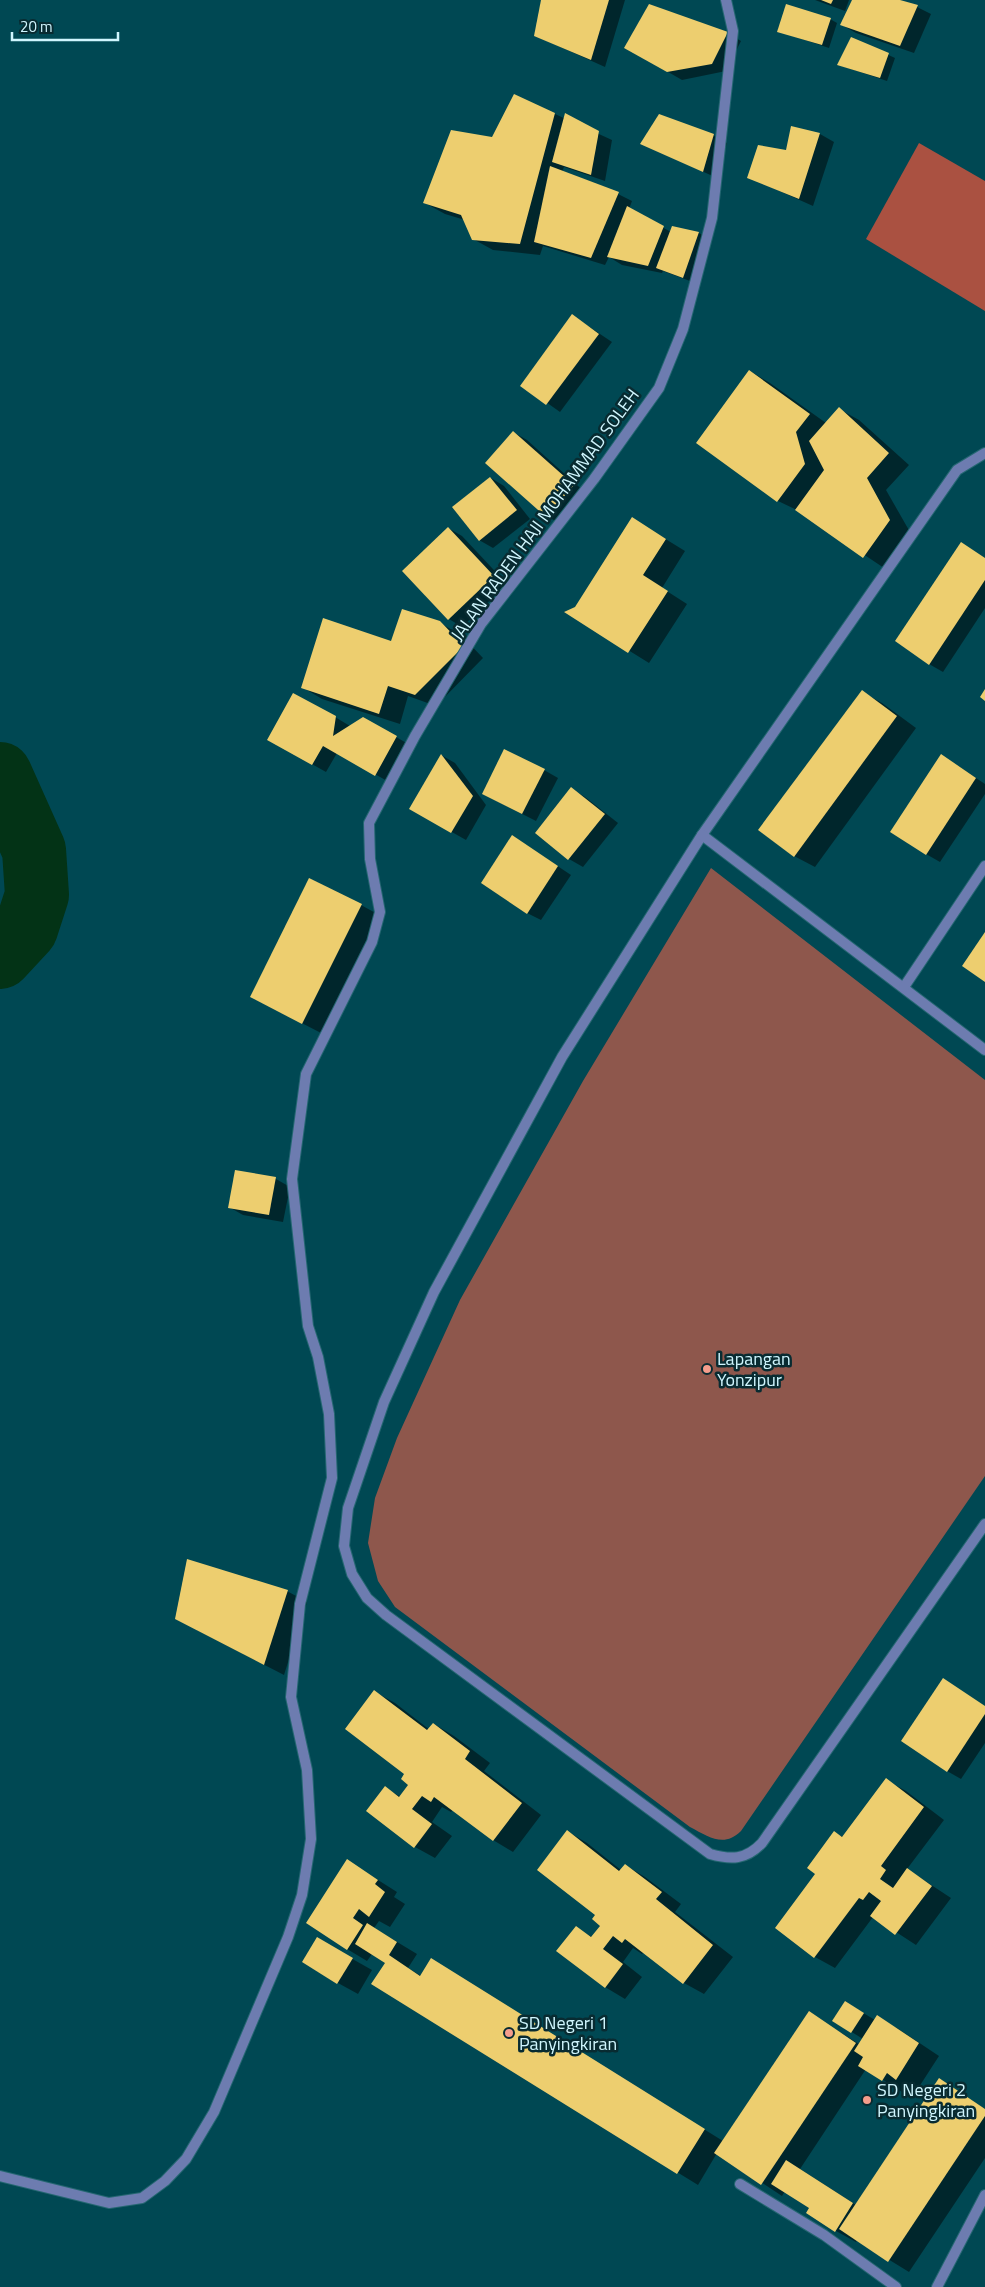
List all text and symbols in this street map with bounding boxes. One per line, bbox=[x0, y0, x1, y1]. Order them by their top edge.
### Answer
scale bar bbox=[12, 10, 119, 42]
text: 20 m bbox=[20, 15, 53, 38]
street label: JALAN RADEN HAJI MOHAMMAD SOLEH bbox=[444, 383, 645, 646]
place label: Lapangan Yonzipur bbox=[717, 1345, 791, 1393]
marker: Lapangan Yonzipur bbox=[701, 1363, 713, 1375]
place label: SD Negeri 1 Panyingkiran bbox=[519, 2009, 617, 2057]
marker: SD Negeri 1 Panyingkiran bbox=[503, 2027, 515, 2039]
place label: SD Negeri 2 Panyingkiran bbox=[877, 2076, 975, 2124]
marker: SD Negeri 2 Panyingkiran bbox=[861, 2094, 873, 2106]

